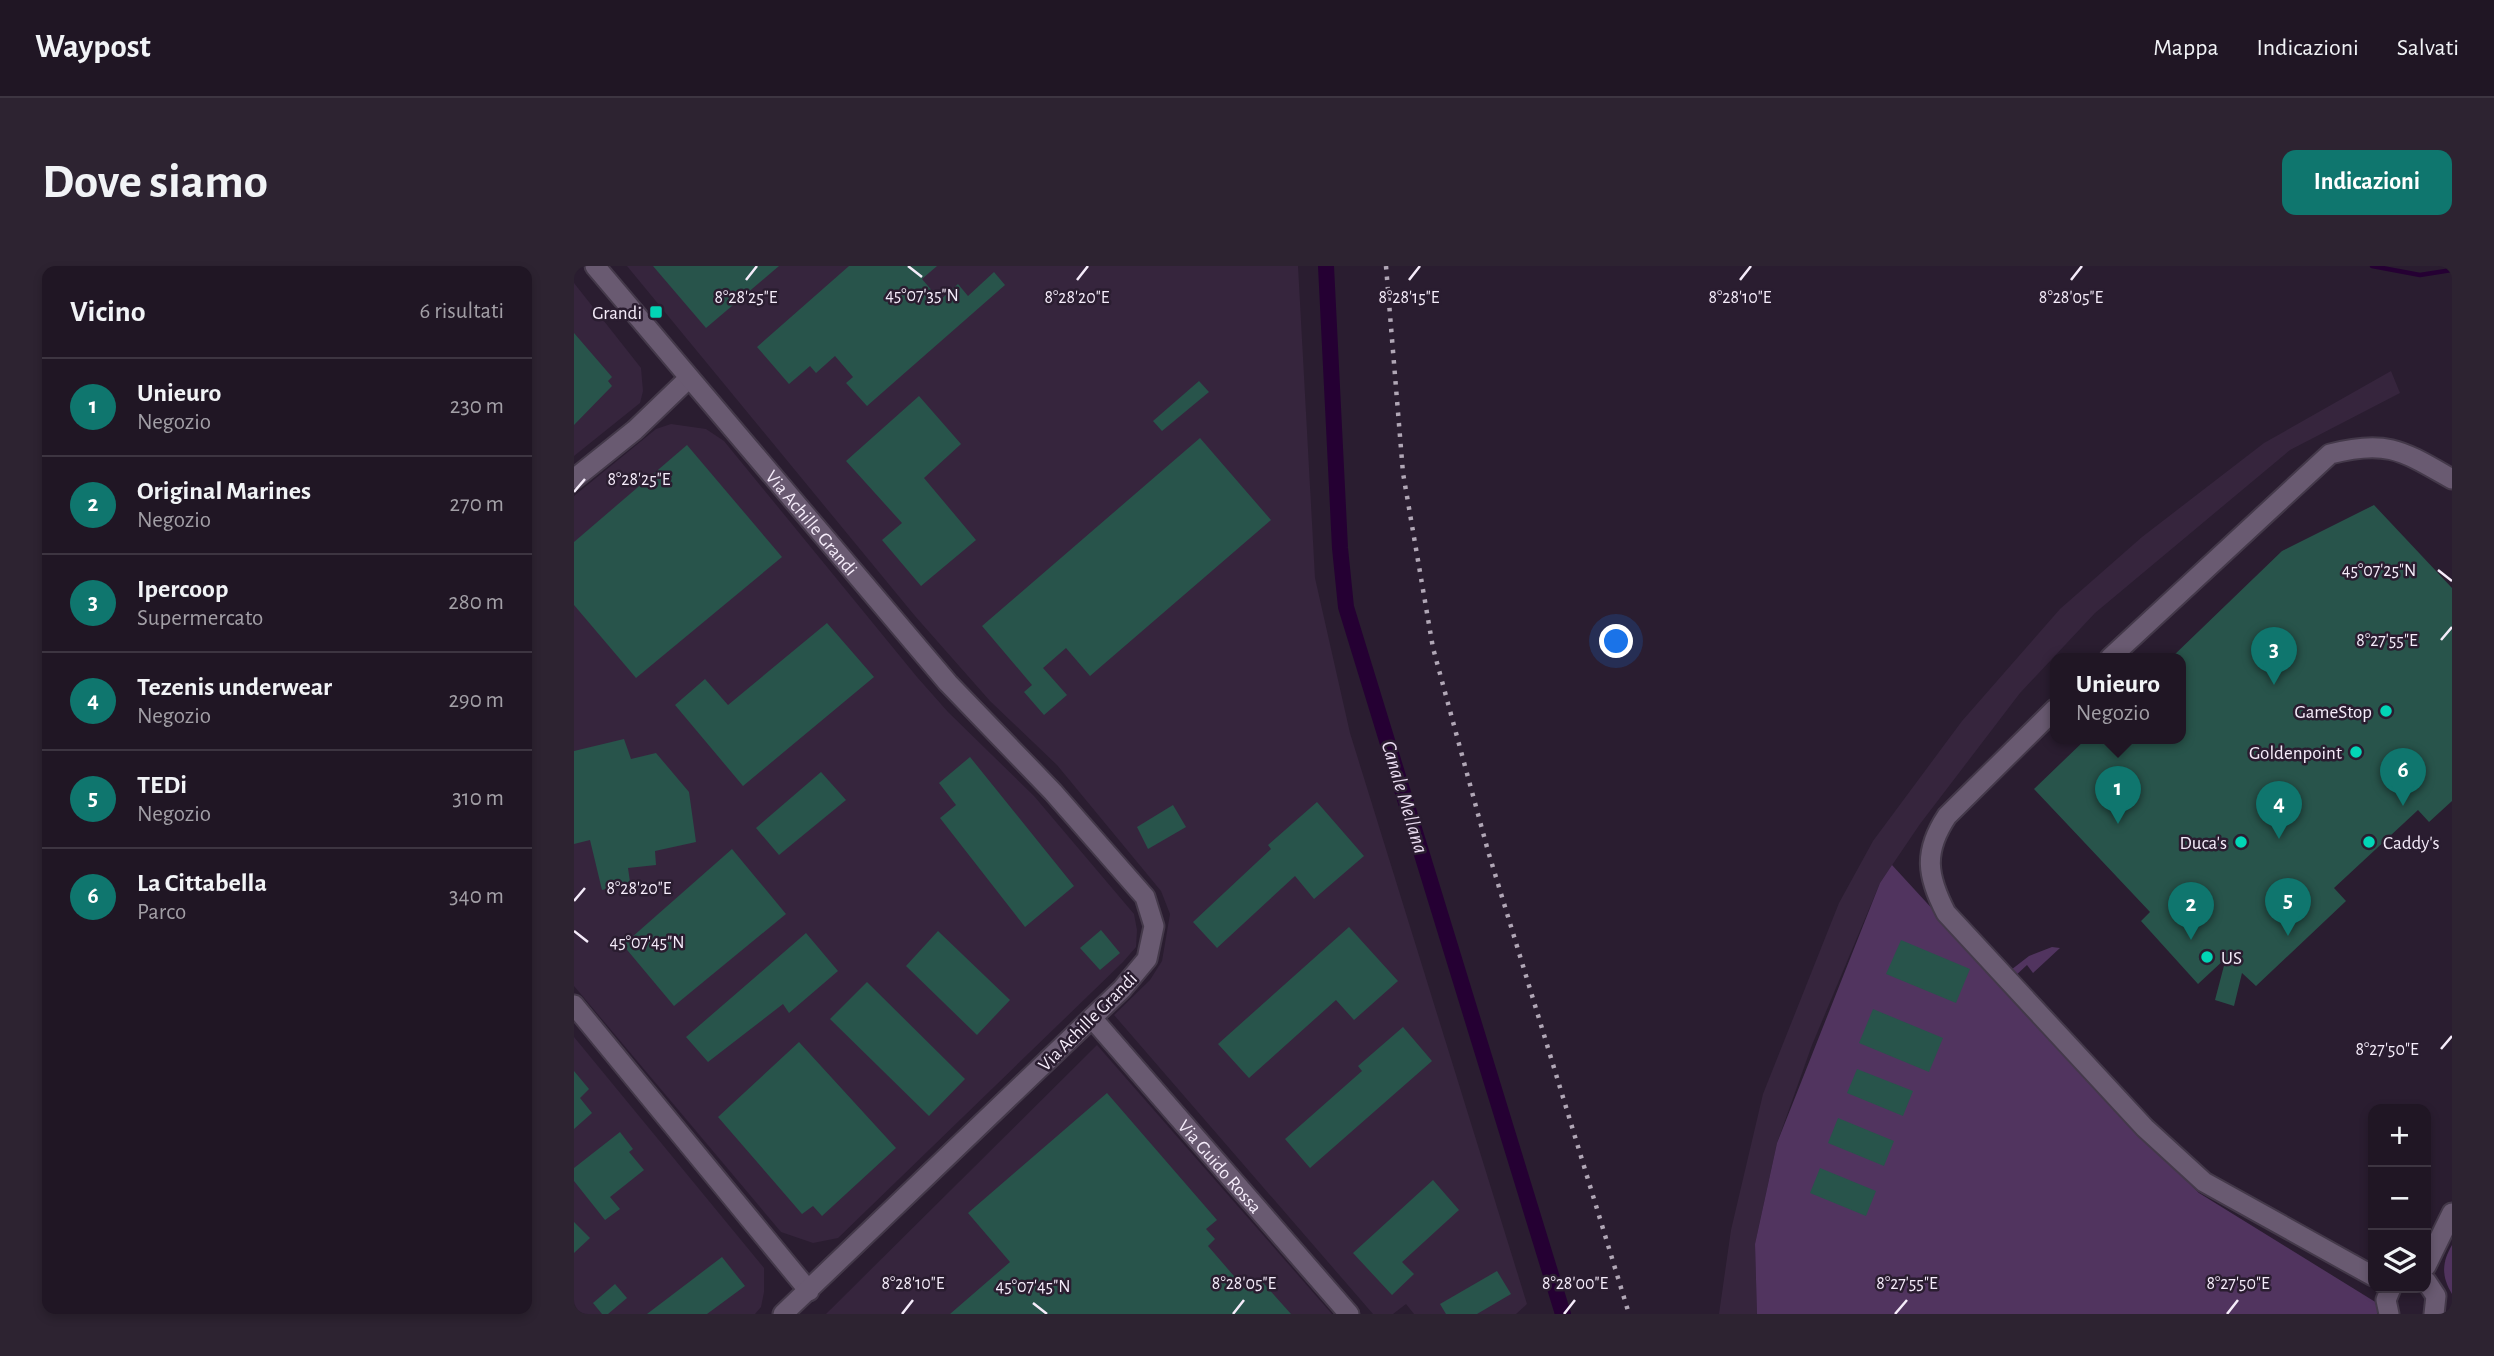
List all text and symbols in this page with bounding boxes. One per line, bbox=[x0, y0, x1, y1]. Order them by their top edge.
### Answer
text: Waypost bbox=[35, 31, 151, 64]
text: Mappa bbox=[2153, 36, 2218, 60]
text: Indicazioni bbox=[2256, 36, 2359, 60]
text: Salvati bbox=[2397, 36, 2459, 60]
button: Indicazioni bbox=[2282, 150, 2452, 215]
text: Dove siamo bbox=[42, 158, 268, 207]
text: 45°07'35"N bbox=[885, 287, 959, 305]
text: 8°28'25"E bbox=[715, 289, 778, 307]
text: 8°28'20"E bbox=[1045, 289, 1110, 307]
text: 8°28'15"E bbox=[1379, 289, 1440, 307]
text: 8°28'10"E bbox=[1709, 289, 1772, 307]
text: 8°28'05"E bbox=[2039, 289, 2103, 307]
text: Vicino bbox=[70, 297, 146, 327]
text: 6 risultati bbox=[420, 300, 504, 323]
place label: Grandi bbox=[592, 304, 642, 323]
marker: Grandi bbox=[648, 304, 664, 320]
text: Unieuro bbox=[137, 380, 221, 406]
text: 1 bbox=[89, 395, 97, 418]
text: 230 m bbox=[450, 395, 504, 418]
text: Negozio bbox=[137, 411, 211, 434]
street label: Via Achille Grandi bbox=[761, 467, 860, 580]
text: 8°28'25"E bbox=[608, 471, 671, 489]
text: Original Marines bbox=[137, 478, 311, 504]
text: 2 bbox=[88, 493, 98, 516]
text: 270 m bbox=[450, 493, 504, 516]
text: Negozio bbox=[137, 509, 211, 532]
text: 45°07'25"N bbox=[2342, 562, 2416, 580]
text: Ipercoop bbox=[137, 576, 228, 602]
text: 3 bbox=[88, 591, 98, 614]
text: 280 m bbox=[448, 591, 504, 614]
text: Supermercato bbox=[137, 607, 263, 630]
your location bbox=[1599, 624, 1633, 658]
pin: 3 bbox=[2251, 627, 2297, 685]
text: 8°27'55"E bbox=[2356, 632, 2418, 650]
popup bbox=[2050, 653, 2186, 744]
text: Unieuro bbox=[2076, 671, 2160, 697]
text: Tezenis underwear bbox=[137, 674, 332, 700]
text: 4 bbox=[87, 689, 99, 712]
text: 290 m bbox=[448, 689, 504, 712]
text: Negozio bbox=[2076, 702, 2150, 725]
place label: GameStop bbox=[2294, 703, 2372, 722]
marker: GameStop bbox=[2378, 703, 2394, 719]
text: Negozio bbox=[137, 705, 211, 728]
water label: Canale Mellana bbox=[1377, 738, 1432, 856]
place label: Goldenpoint bbox=[2249, 744, 2342, 763]
marker: Goldenpoint bbox=[2348, 744, 2364, 760]
pin: 6 bbox=[2380, 748, 2426, 806]
pin: 1 bbox=[2095, 766, 2141, 824]
text: TEDi bbox=[137, 772, 187, 798]
pin: 4 bbox=[2256, 781, 2302, 839]
text: 5 bbox=[88, 787, 98, 810]
text: 310 m bbox=[452, 787, 504, 810]
text: Negozio bbox=[137, 803, 211, 826]
place label: Duca's bbox=[2179, 834, 2227, 853]
marker: Duca's bbox=[2233, 834, 2249, 850]
marker: Caddy's bbox=[2361, 834, 2377, 850]
place label: Caddy's bbox=[2383, 834, 2440, 853]
text: La Cittabella bbox=[137, 870, 267, 896]
pin: 5 bbox=[2265, 878, 2311, 936]
text: 8°28'20"E bbox=[607, 880, 672, 898]
pin: 2 bbox=[2168, 882, 2214, 940]
text: 6 bbox=[87, 885, 99, 908]
text: 340 m bbox=[449, 885, 504, 908]
text: Parco bbox=[137, 901, 186, 924]
text: 45°07'45"N bbox=[610, 934, 684, 952]
marker: US bbox=[2199, 949, 2215, 965]
place label: US bbox=[2221, 949, 2242, 968]
street label: Via Achille Grandi bbox=[1035, 969, 1141, 1075]
text: 8°27'50"E bbox=[2355, 1041, 2419, 1059]
map controls bbox=[2368, 1104, 2431, 1293]
button: + bbox=[2368, 1104, 2431, 1167]
street label: Via Guido Rossa bbox=[1174, 1117, 1265, 1218]
button: − bbox=[2368, 1167, 2431, 1230]
button: layers bbox=[2368, 1230, 2431, 1293]
text: 8°28'10"E bbox=[882, 1275, 945, 1293]
text: 8°28'05"E bbox=[1212, 1275, 1276, 1293]
text: 8°28'00"E bbox=[1542, 1275, 1608, 1293]
text: 8°27'55"E bbox=[1876, 1275, 1938, 1293]
text: 8°27'50"E bbox=[2206, 1275, 2270, 1293]
text: 45°07'45"N bbox=[996, 1278, 1070, 1296]

